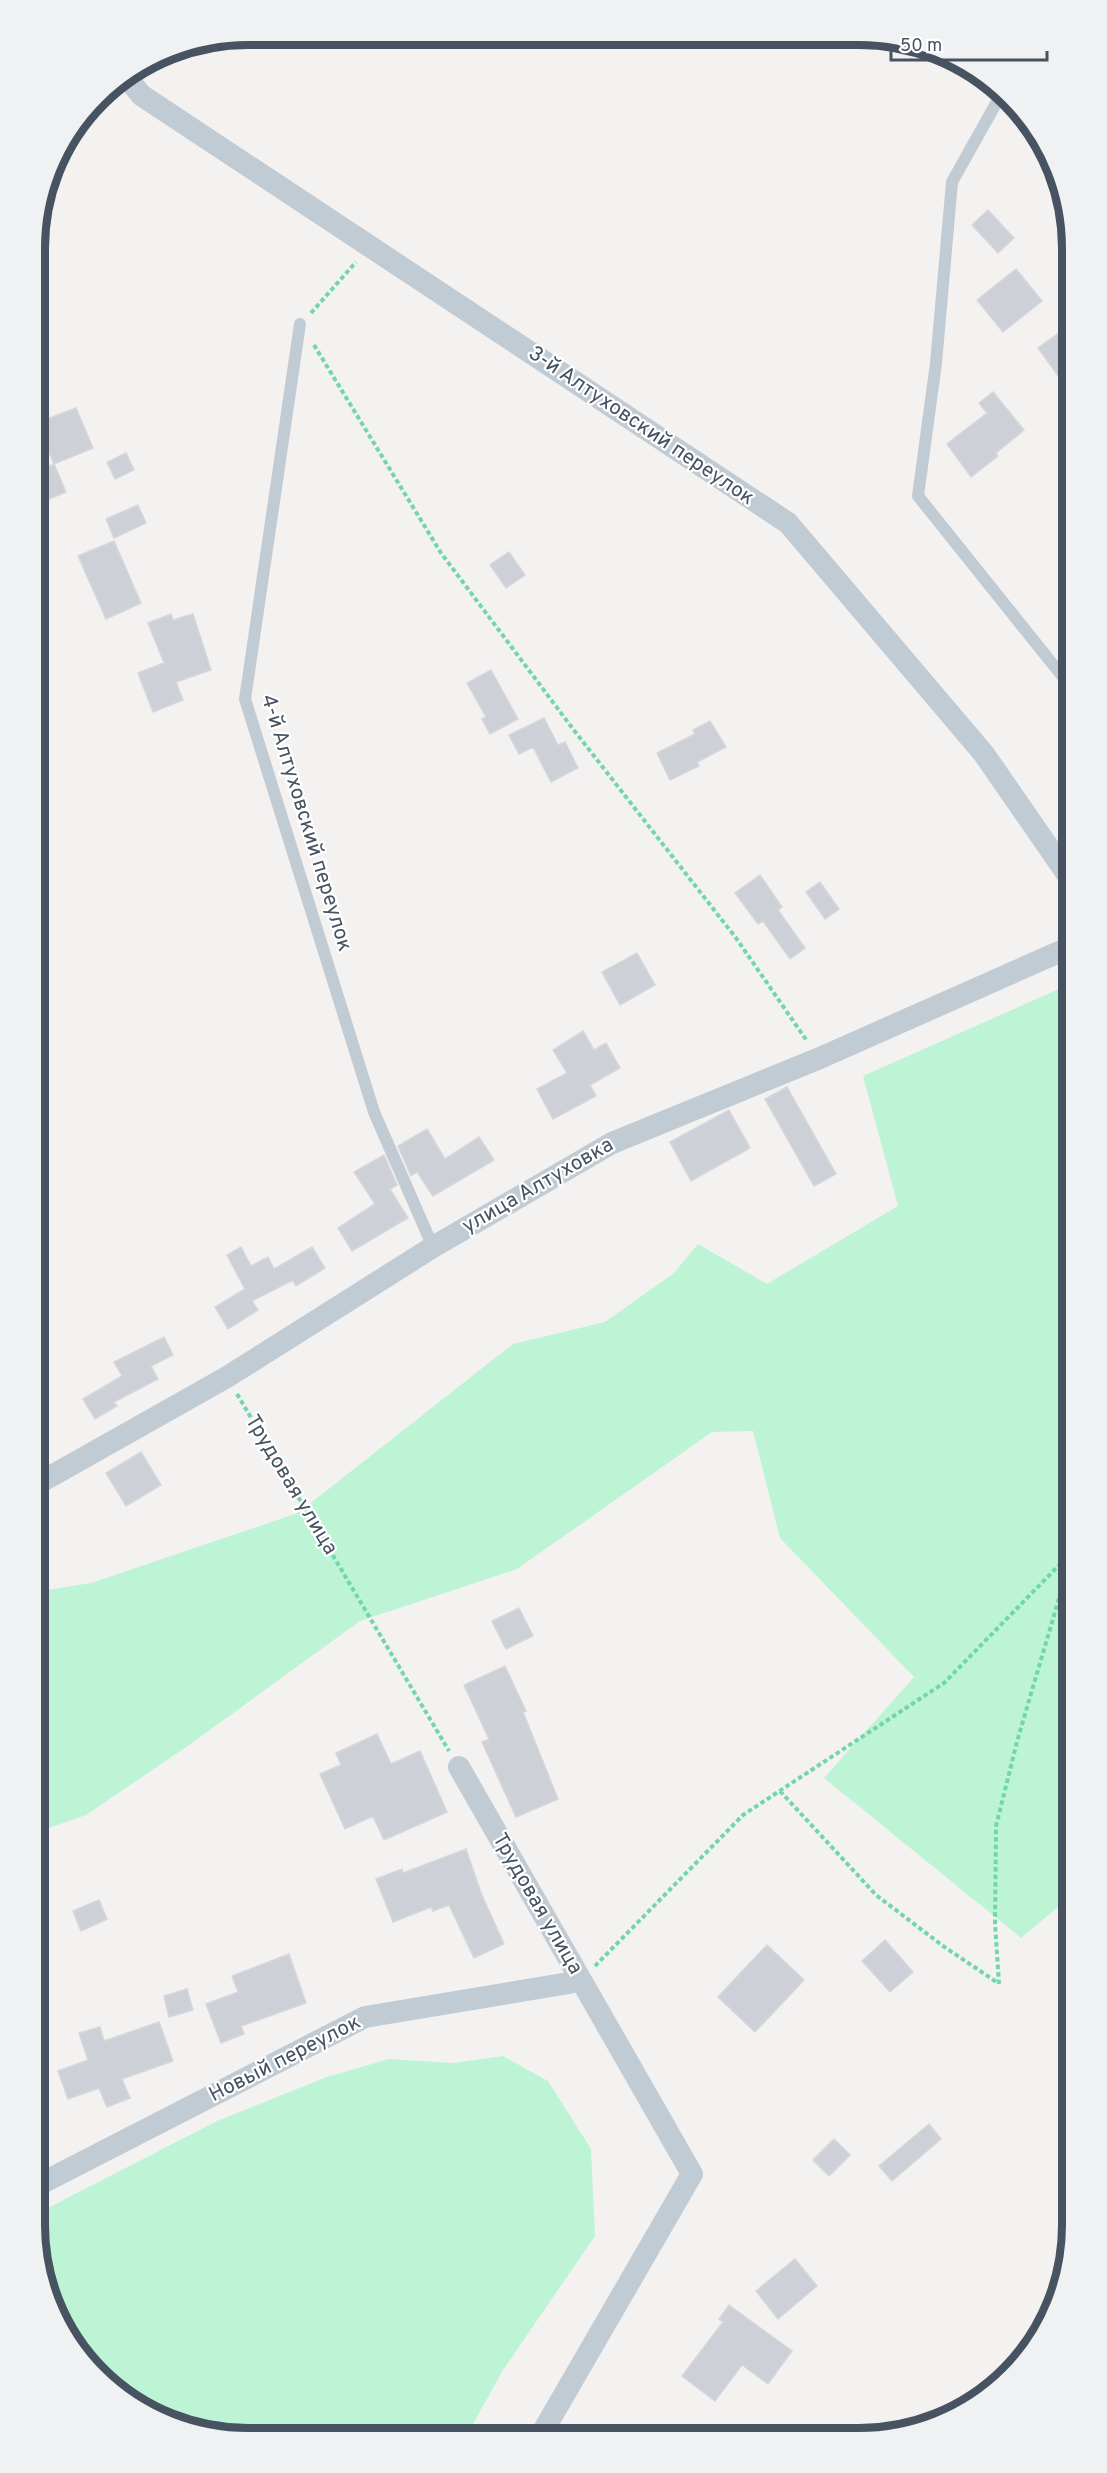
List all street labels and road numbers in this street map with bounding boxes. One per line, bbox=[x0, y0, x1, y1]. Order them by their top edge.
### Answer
street label: 3-й Алтуховский переулок bbox=[523, 340, 759, 512]
street label: 4-й Алтуховский переулок bbox=[254, 691, 358, 955]
street label: улица Алтуховка bbox=[458, 1132, 618, 1240]
street label: Трудовая улица bbox=[239, 1410, 343, 1560]
street label: Трудовая улица bbox=[486, 1828, 588, 1980]
street label: Новый переулок bbox=[205, 2009, 365, 2109]

